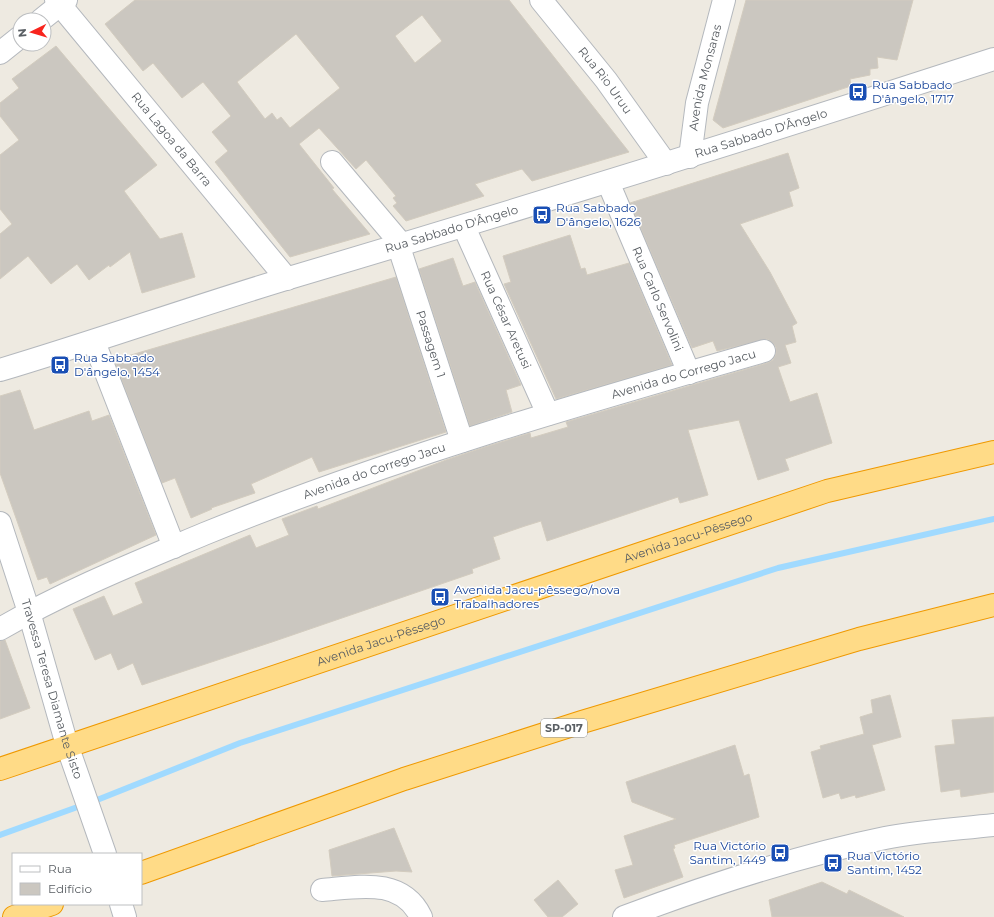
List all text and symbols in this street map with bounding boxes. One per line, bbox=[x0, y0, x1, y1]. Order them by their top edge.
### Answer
north arrow bbox=[12, 12, 52, 52]
street label: Avenida Monsaras bbox=[685, 22, 724, 132]
text: N bbox=[15, 28, 29, 38]
street label: Rua Rio Uruu bbox=[575, 44, 636, 117]
place label: Rua Sabbado D'ângelo, 1717 bbox=[872, 77, 954, 106]
bus stop icon: Rua Sabbado D'ângelo, 1717 bbox=[847, 81, 869, 103]
street label: Rua Lagoa da Barra bbox=[128, 89, 215, 189]
street label: Rua Sabbado D'Ângelo bbox=[693, 105, 829, 161]
place label: Rua Sabbado D'ângelo, 1626 bbox=[556, 200, 641, 229]
street label: Rua Sabbado D'Ângelo bbox=[383, 201, 520, 256]
bus stop icon: Rua Sabbado D'ângelo, 1626 bbox=[531, 204, 553, 226]
street label: Rua Carlo Servolini bbox=[629, 244, 687, 353]
street label: Rua César Aretusi bbox=[478, 268, 535, 371]
street label: Passagem 1 bbox=[413, 308, 449, 379]
street label: Avenida do Corrego Jacu bbox=[609, 346, 758, 402]
place label: Rua Sabbado D'ângelo, 1454 bbox=[74, 350, 160, 379]
bus stop icon: Rua Sabbado D'ângelo, 1454 bbox=[49, 354, 71, 376]
street label: Avenida do Corrego Jacu bbox=[301, 439, 447, 502]
street label: Avenida Jacu-Pêssego bbox=[622, 509, 754, 566]
place label: Avenida Jacu-pêssego/nova Trabalhadores bbox=[454, 582, 620, 611]
bus stop icon: Avenida Jacu-pêssego/nova Trabalhadores bbox=[429, 586, 451, 608]
street label: Travessa Teresa Diamante Sisto bbox=[18, 597, 86, 781]
street label: Avenida Jacu-Pêssego bbox=[315, 612, 447, 669]
road number: SP-017 bbox=[541, 719, 587, 737]
place label: Rua Victório Santim, 1449 bbox=[689, 838, 766, 867]
bus stop icon: Rua Victório Santim, 1449 bbox=[769, 842, 791, 864]
place label: Rua Victório Santim, 1452 bbox=[847, 848, 922, 877]
bus stop icon: Rua Victório Santim, 1452 bbox=[822, 852, 844, 874]
legend bbox=[12, 853, 142, 905]
text: Rua bbox=[48, 861, 72, 876]
text: Edifício bbox=[48, 881, 92, 896]

